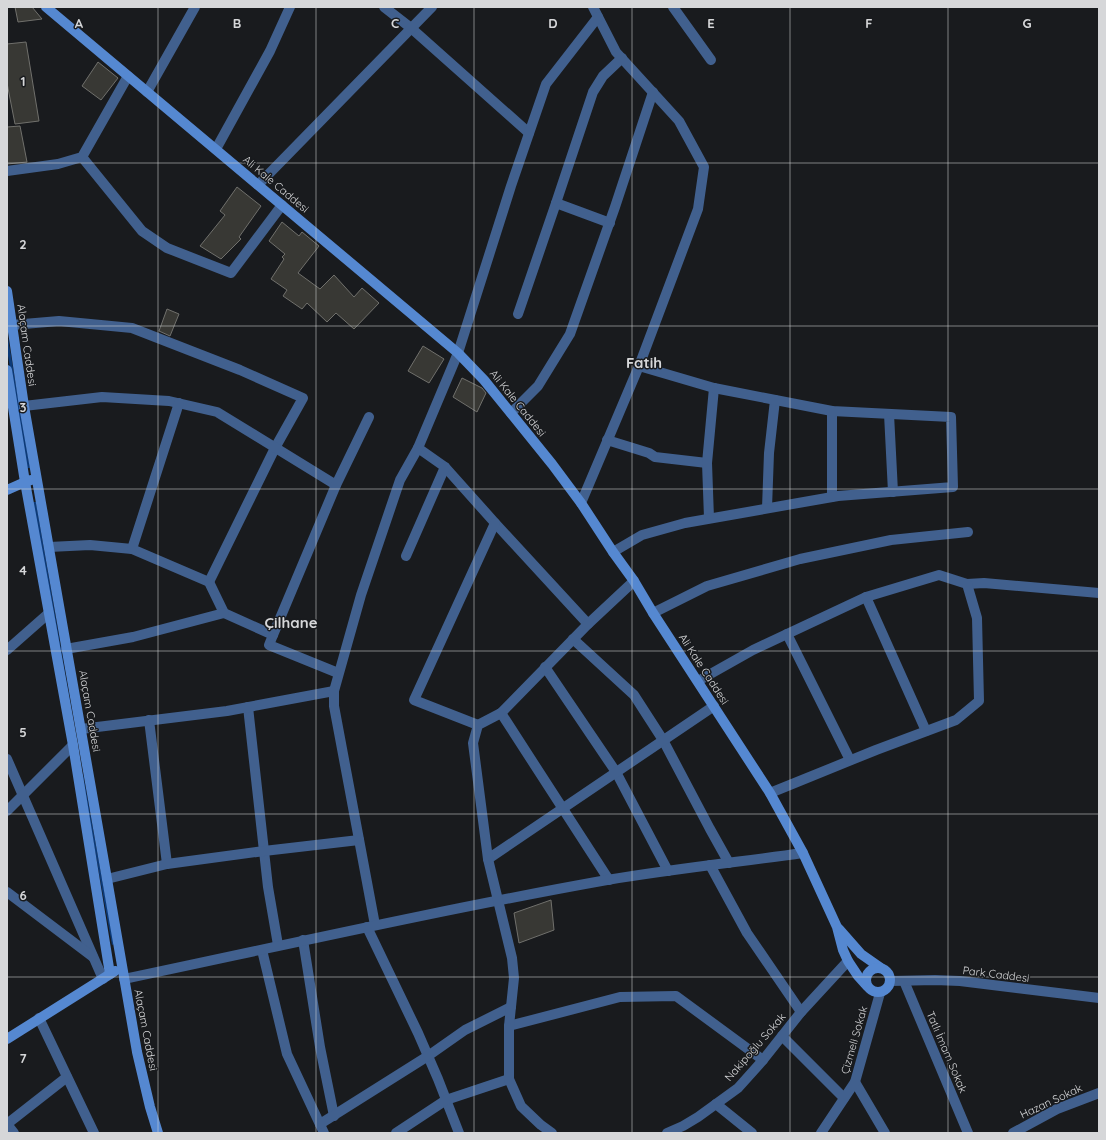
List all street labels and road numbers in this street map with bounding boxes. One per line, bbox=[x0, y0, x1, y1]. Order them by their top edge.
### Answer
street label: Ali Kale Caddesi bbox=[240, 152, 312, 216]
street label: Alaçam Caddesi bbox=[14, 303, 40, 387]
street label: Ali Kale Caddesi bbox=[487, 367, 549, 439]
street label: Ali Kale Caddesi bbox=[676, 631, 732, 707]
street label: Alaçam Caddesi bbox=[76, 669, 104, 753]
street label: Park Caddesi bbox=[962, 963, 1030, 985]
street label: Alaçam Caddesi bbox=[131, 988, 161, 1072]
street label: Çizmeli Sokak bbox=[838, 1004, 870, 1076]
street label: Tatlı İmam Sokak bbox=[923, 1009, 971, 1095]
street label: Nakipoğlu Sokak bbox=[721, 1010, 789, 1084]
street label: Hazan Sokak bbox=[1018, 1080, 1084, 1122]

